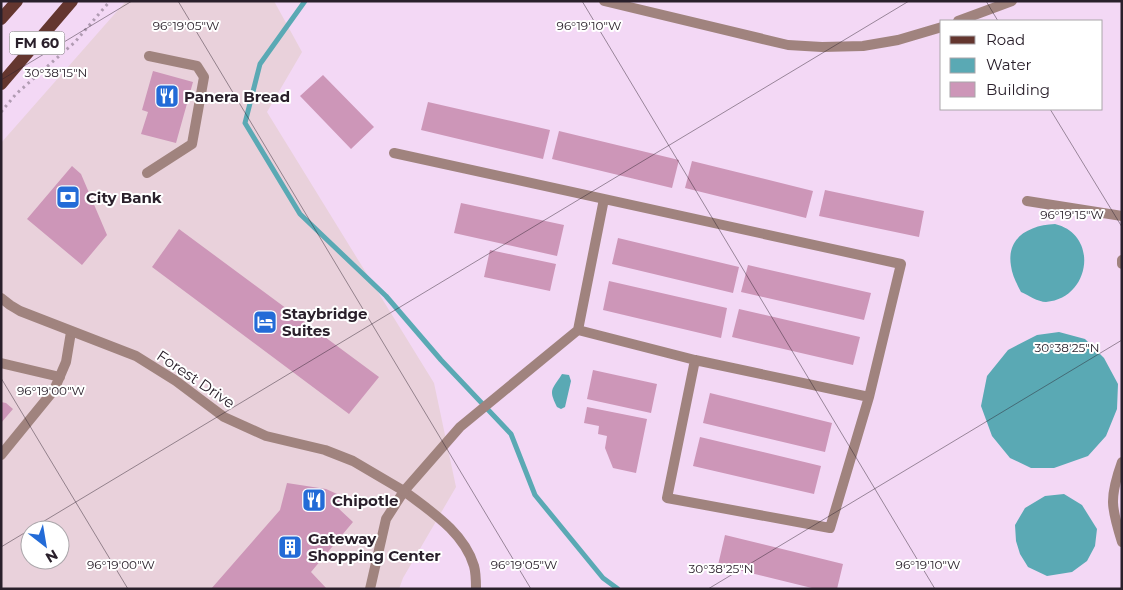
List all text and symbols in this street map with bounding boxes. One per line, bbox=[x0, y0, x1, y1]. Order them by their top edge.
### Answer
text: 96°19'05"W bbox=[153, 18, 219, 33]
text: 96°19'10"W bbox=[557, 18, 621, 33]
legend bbox=[940, 20, 1103, 110]
text: Road bbox=[986, 30, 1025, 49]
road number: FM 60 bbox=[10, 32, 64, 54]
text: Water bbox=[986, 55, 1032, 74]
text: 30°38'15"N bbox=[25, 65, 87, 80]
text: Building bbox=[986, 80, 1050, 99]
restaurant icon: Panera Bread bbox=[154, 83, 180, 109]
place label: Panera Bread bbox=[184, 87, 290, 106]
bank icon: City Bank bbox=[55, 184, 81, 210]
place label: City Bank bbox=[86, 188, 162, 207]
text: 96°19'15"W bbox=[1040, 207, 1104, 222]
place label: Staybridge Suites bbox=[282, 304, 368, 340]
hotel icon: Staybridge Suites bbox=[252, 309, 278, 335]
text: 30°38'25"N bbox=[1035, 340, 1099, 355]
street label: Forest Drive bbox=[153, 346, 239, 412]
text: 96°19'00"W bbox=[17, 383, 85, 398]
restaurant icon: Chipotle bbox=[301, 487, 327, 513]
place label: Chipotle bbox=[332, 491, 398, 510]
north arrow bbox=[20, 520, 70, 570]
place label: Gateway Shopping Center bbox=[308, 529, 441, 565]
building icon: Gateway Shopping Center bbox=[277, 534, 303, 560]
text: N bbox=[42, 546, 61, 567]
text: 96°19'00"W bbox=[87, 557, 155, 572]
text: 96°19'05"W bbox=[491, 557, 557, 572]
text: 96°19'10"W bbox=[896, 557, 960, 572]
text: 30°38'25"N bbox=[689, 561, 753, 576]

